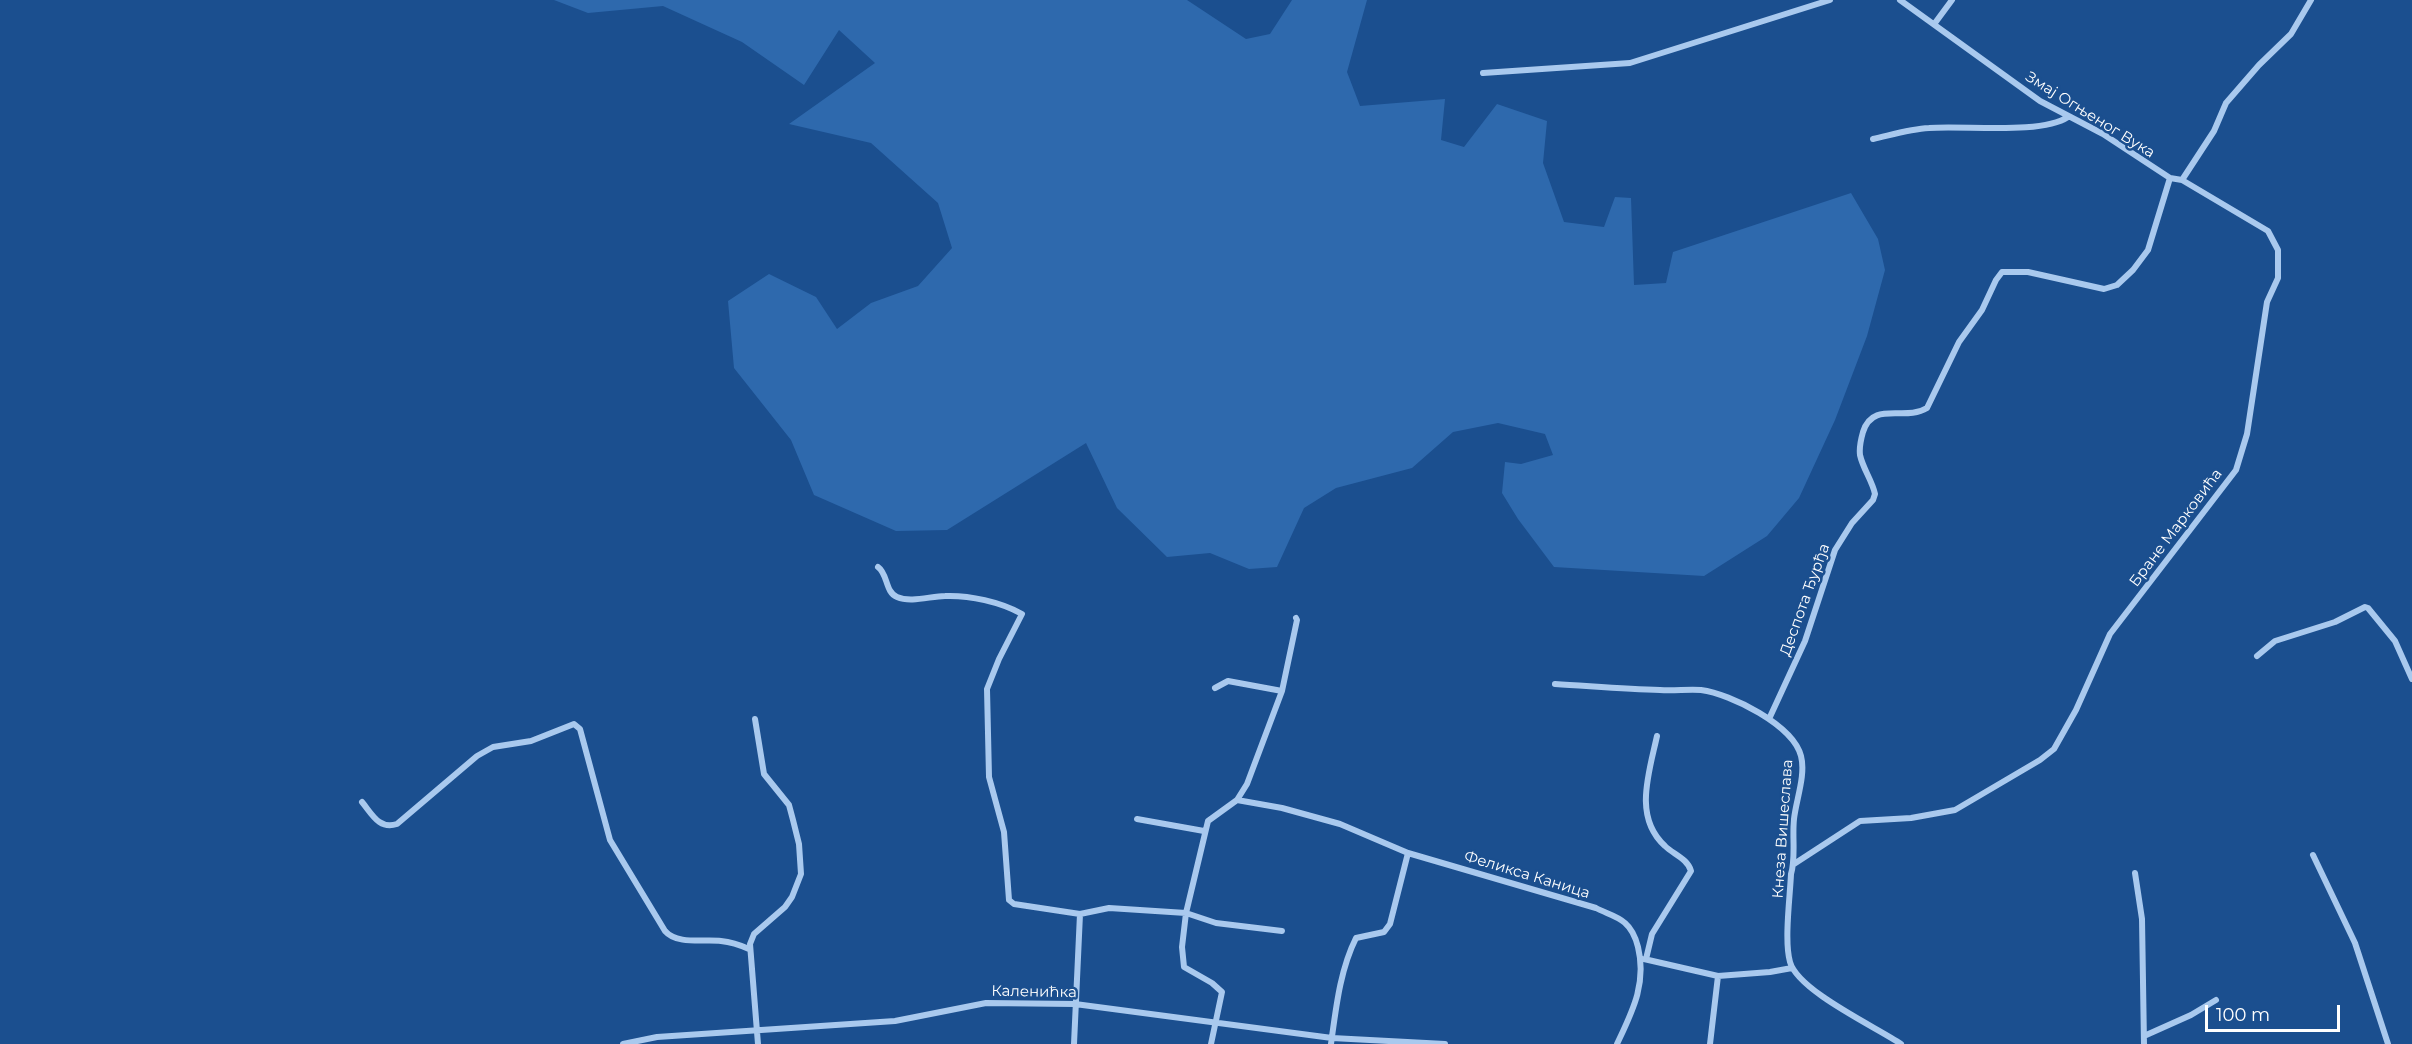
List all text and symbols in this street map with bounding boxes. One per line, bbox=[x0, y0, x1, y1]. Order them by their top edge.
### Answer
street label: Змај Огњеног Вука bbox=[2022, 68, 2158, 162]
street label: Бране Марковића bbox=[2126, 466, 2226, 590]
street label: Деспота Ђурђа bbox=[1776, 541, 1834, 659]
street label: Кнеза Вишеслава bbox=[1769, 759, 1797, 899]
street label: Феликса Каница bbox=[1462, 847, 1592, 903]
street label: Каленићка bbox=[991, 982, 1077, 1002]
scale bar bbox=[2208, 993, 2343, 1031]
text: 100 m bbox=[2216, 1004, 2270, 1026]

